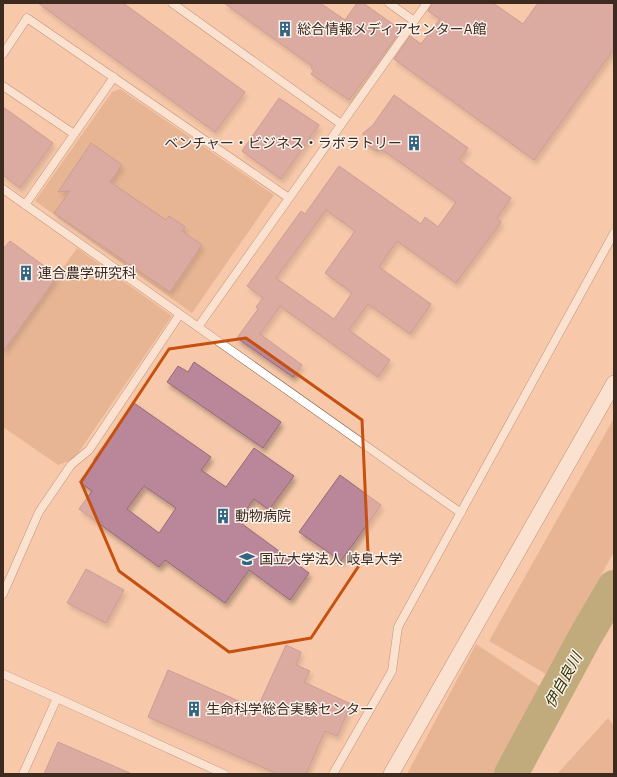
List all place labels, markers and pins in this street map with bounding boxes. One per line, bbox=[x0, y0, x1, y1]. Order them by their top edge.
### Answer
building icon: 総合情報メディアセンターA館 bbox=[276, 20, 294, 38]
place label: 総合情報メディアセンターA館 bbox=[297, 20, 487, 38]
place label: ベンチャー・ビジネス・ラボラトリー bbox=[164, 134, 402, 152]
building icon: ベンチャー・ビジネス・ラボラトリー bbox=[405, 134, 423, 152]
building icon: 連合農学研究科 bbox=[17, 264, 35, 282]
place label: 連合農学研究科 bbox=[38, 264, 136, 282]
building icon: 動物病院 bbox=[214, 507, 232, 525]
place label: 動物病院 bbox=[235, 507, 291, 525]
school or university icon: 国立大学法人 岐阜大学 bbox=[238, 550, 256, 568]
place label: 国立大学法人 岐阜大学 bbox=[259, 550, 403, 568]
building icon: 生命科学総合実験センター bbox=[185, 700, 203, 718]
place label: 生命科学総合実験センター bbox=[206, 700, 374, 718]

